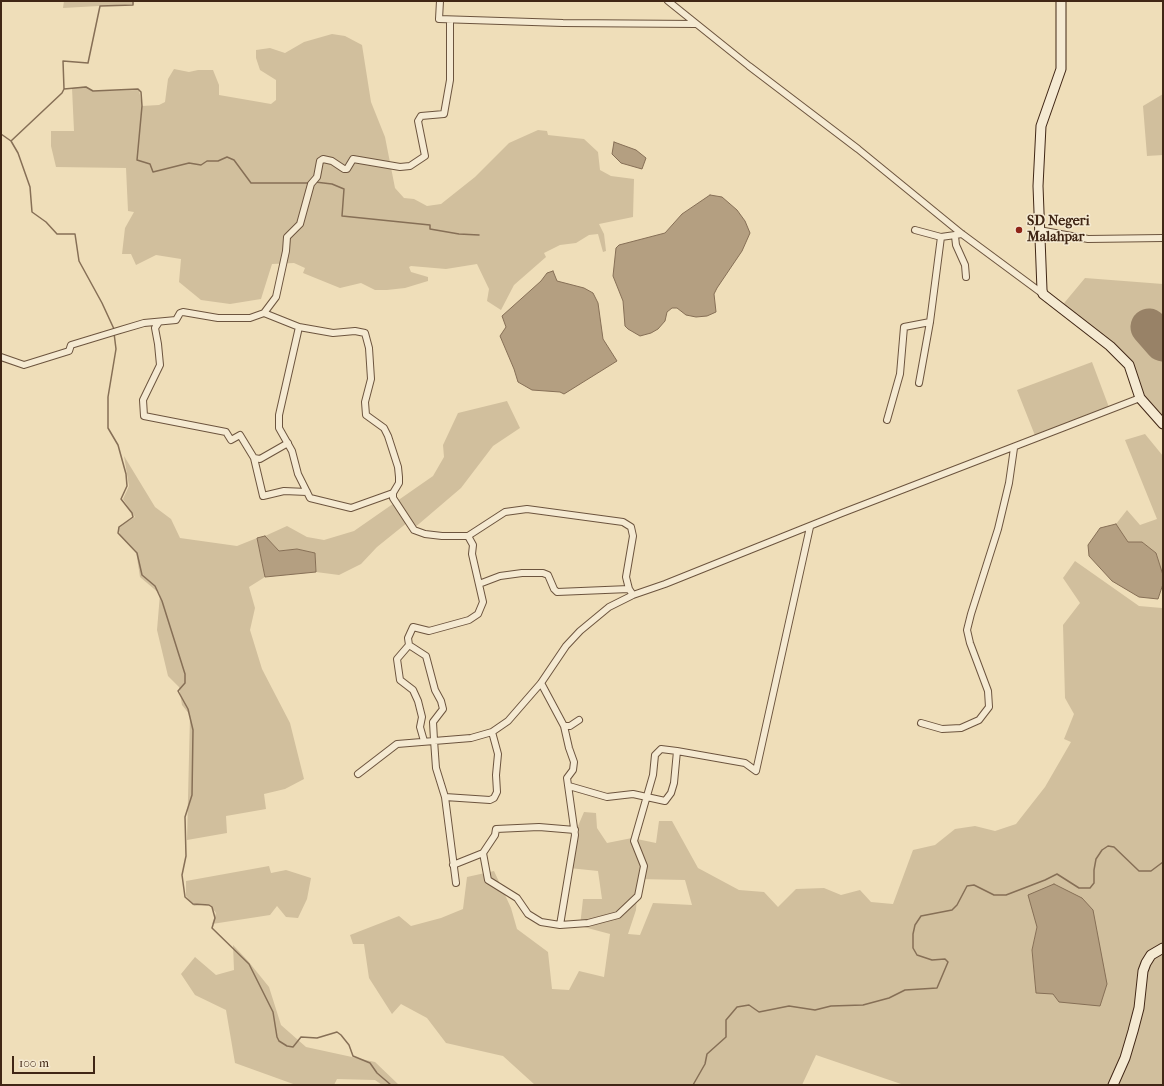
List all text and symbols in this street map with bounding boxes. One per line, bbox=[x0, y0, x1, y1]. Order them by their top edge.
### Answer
place label: SD Negeri Malahpar bbox=[1027, 214, 1090, 246]
marker: SD Negeri Malahpar bbox=[1014, 225, 1024, 235]
scale bar bbox=[14, 1048, 97, 1074]
text: 100 m bbox=[19, 1056, 49, 1070]

